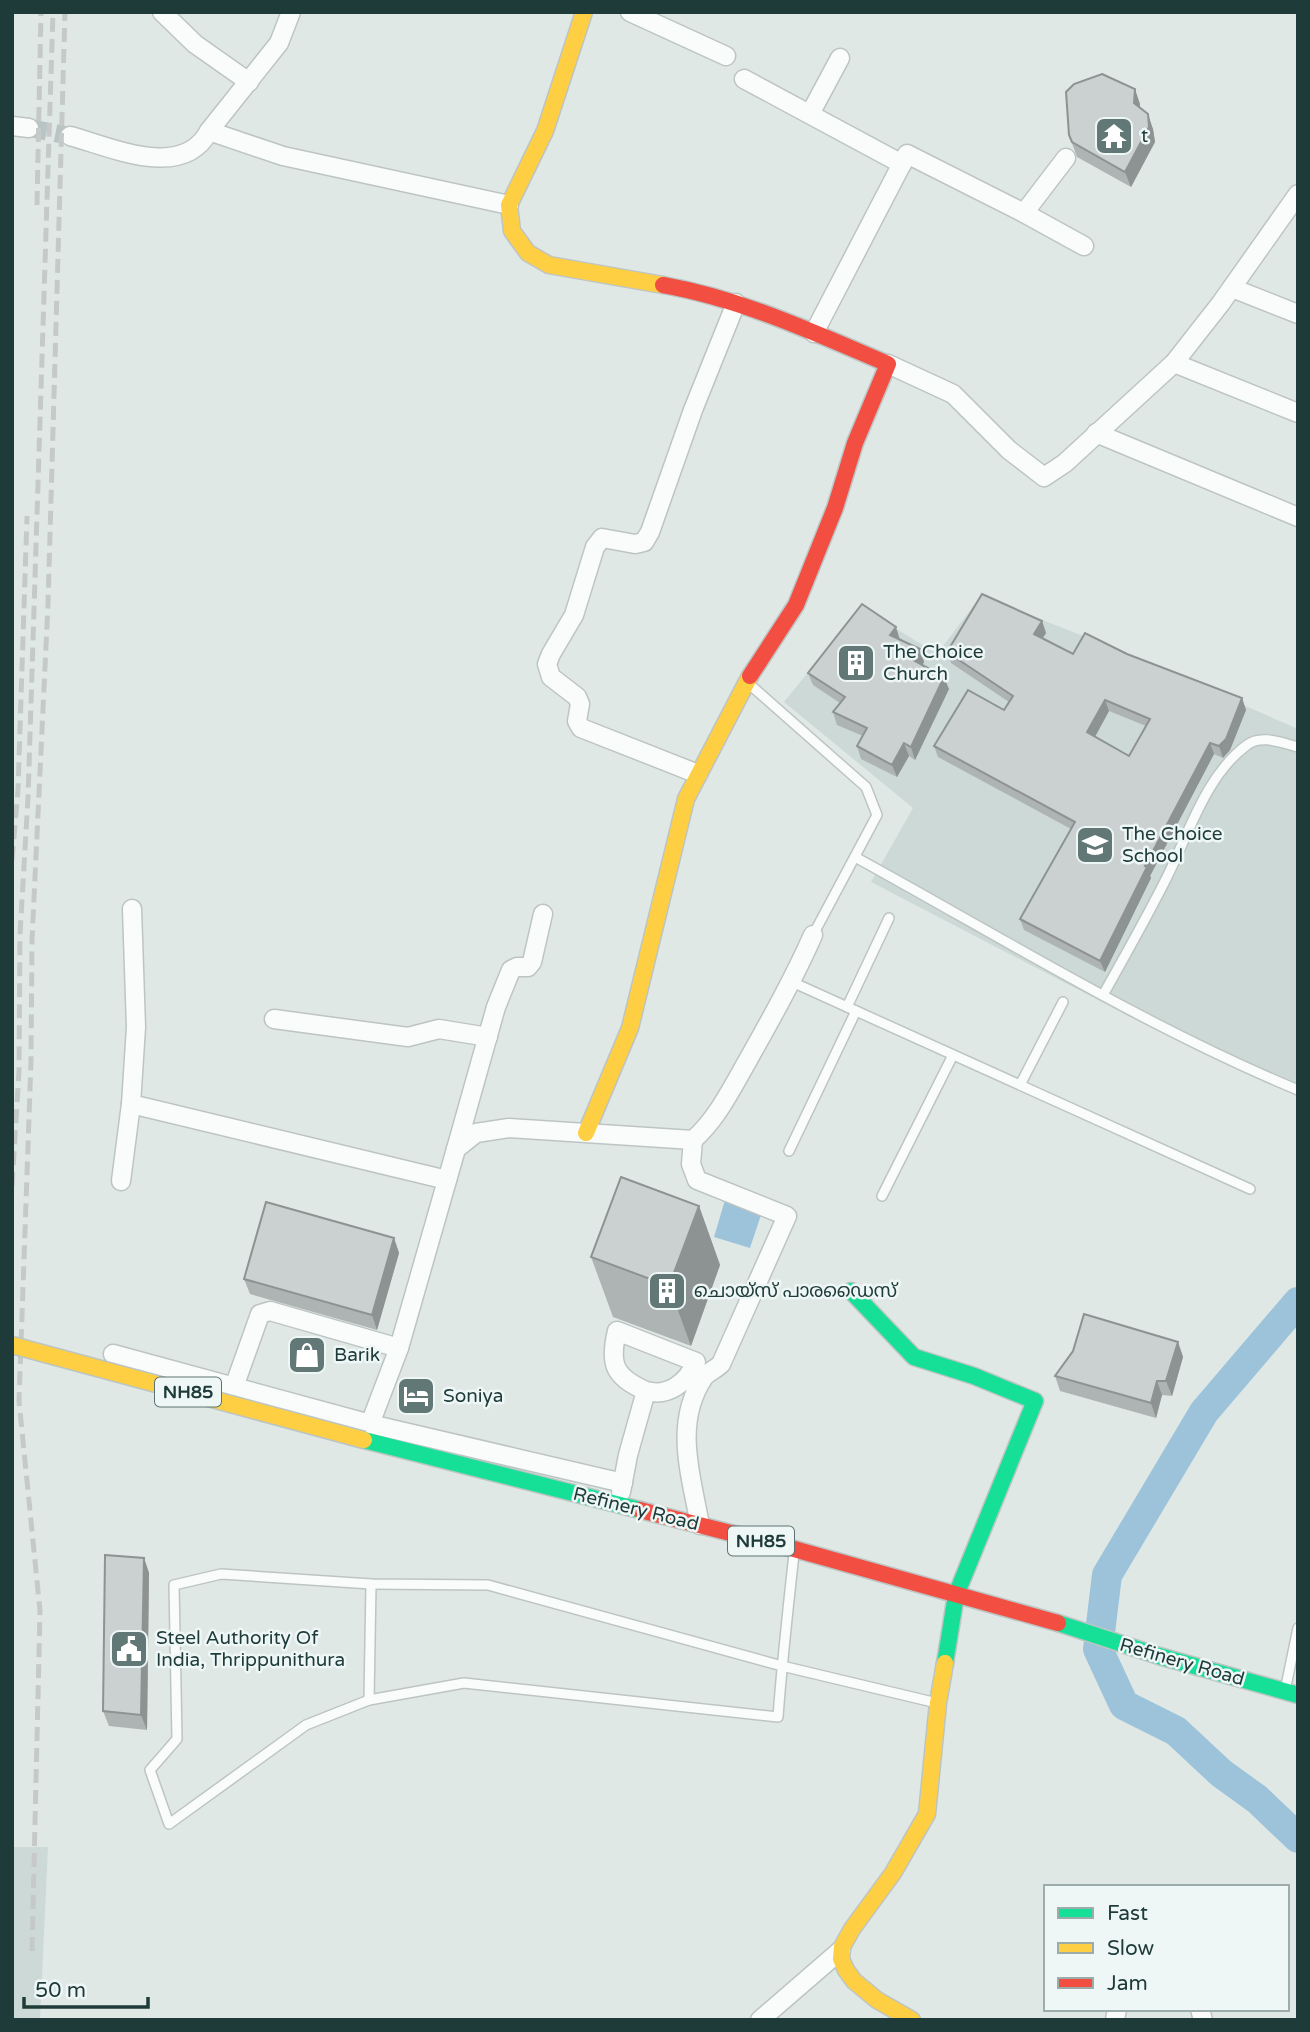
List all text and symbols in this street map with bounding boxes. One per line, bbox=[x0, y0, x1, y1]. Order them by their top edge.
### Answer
temple icon: t bbox=[1093, 115, 1135, 157]
place label: t bbox=[1141, 125, 1148, 147]
place label: The Choice Church bbox=[883, 641, 984, 685]
building icon: The Choice Church bbox=[835, 642, 877, 684]
place label: The Choice School bbox=[1122, 823, 1223, 867]
school or university icon: The Choice School bbox=[1074, 824, 1116, 866]
building icon: ചൊയ്സ് പാരഡൈസ് bbox=[646, 1270, 688, 1312]
place label: ചൊയ്സ് പാരഡൈസ് bbox=[694, 1280, 899, 1302]
shop icon: Barik bbox=[286, 1334, 328, 1376]
place label: Barik bbox=[334, 1344, 380, 1366]
hotel icon: Soniya bbox=[395, 1375, 437, 1417]
road number: NH85 bbox=[155, 1378, 221, 1406]
place label: Soniya bbox=[443, 1385, 503, 1407]
street label: Refinery Road bbox=[571, 1483, 701, 1535]
road number: NH85 bbox=[728, 1526, 794, 1556]
place label: Steel Authority Of India, Thrippunithura bbox=[156, 1627, 345, 1671]
public building icon: Steel Authority Of India, Thrippunithura bbox=[108, 1628, 150, 1670]
street label: Refinery Road bbox=[1117, 1634, 1247, 1690]
legend bbox=[1044, 1885, 1289, 2011]
text: Fast bbox=[1107, 1901, 1148, 1926]
text: Slow bbox=[1107, 1936, 1155, 1961]
scale bar bbox=[24, 1966, 149, 2010]
text: Jam bbox=[1107, 1971, 1148, 1996]
text: 50 m bbox=[35, 1978, 86, 2003]

